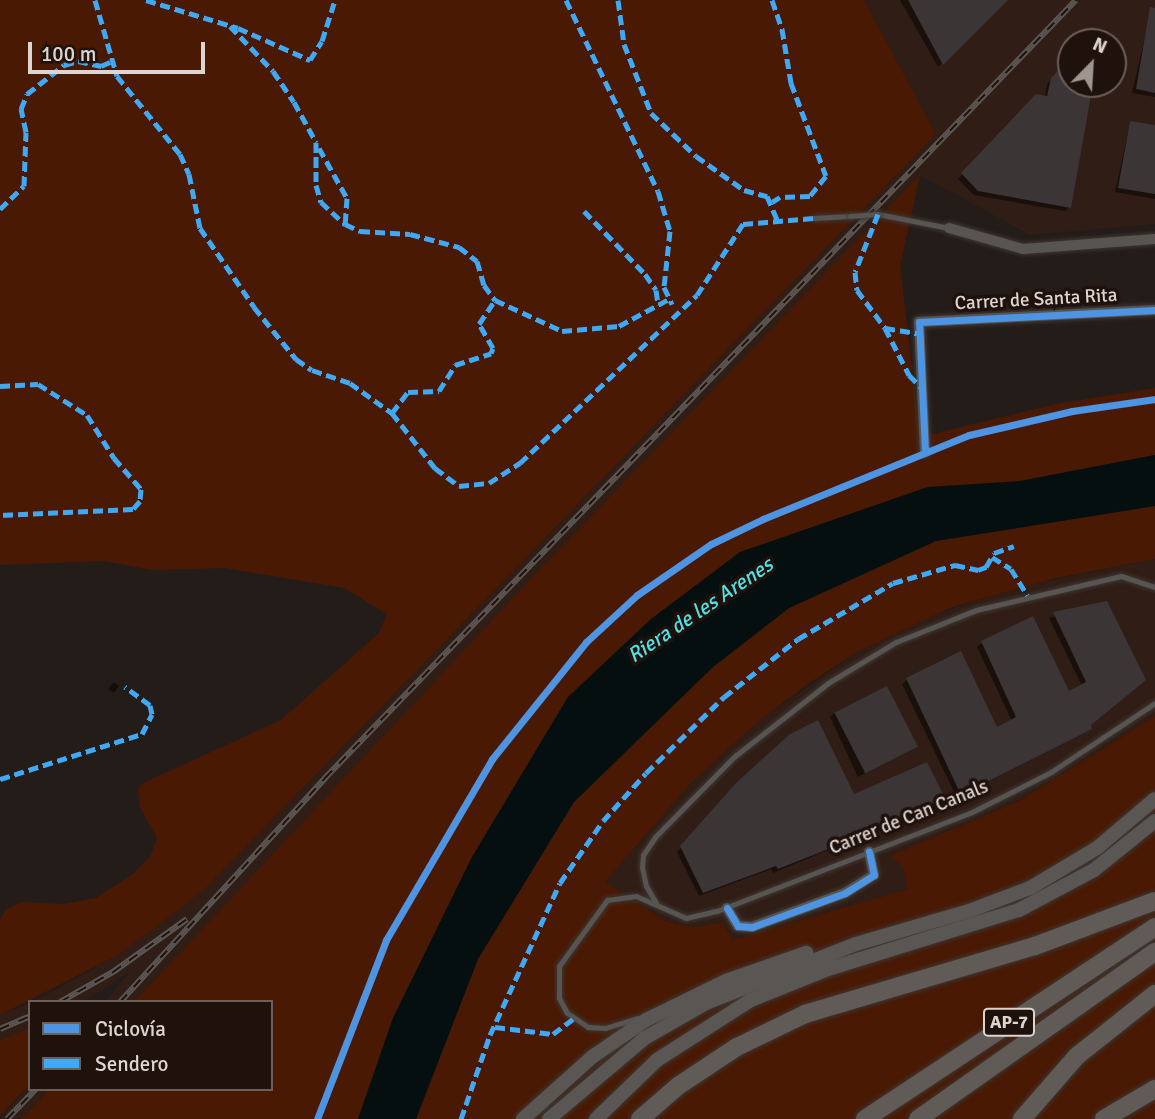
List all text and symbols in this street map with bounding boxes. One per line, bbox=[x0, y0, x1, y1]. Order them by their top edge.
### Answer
scale bar bbox=[32, 28, 208, 72]
north arrow bbox=[1057, 28, 1127, 98]
text: N bbox=[1089, 32, 1111, 59]
text: 100 m bbox=[41, 41, 96, 67]
street label: Carrer de Santa Rita bbox=[954, 284, 1118, 316]
water label: Riera de les Arenes bbox=[622, 552, 778, 668]
street label: Carrer de Can Canals bbox=[826, 776, 992, 860]
legend bbox=[28, 1000, 273, 1091]
road number: AP-7 bbox=[983, 1007, 1035, 1036]
text: Ciclovía bbox=[95, 1016, 166, 1042]
text: Sendero bbox=[95, 1051, 169, 1077]

